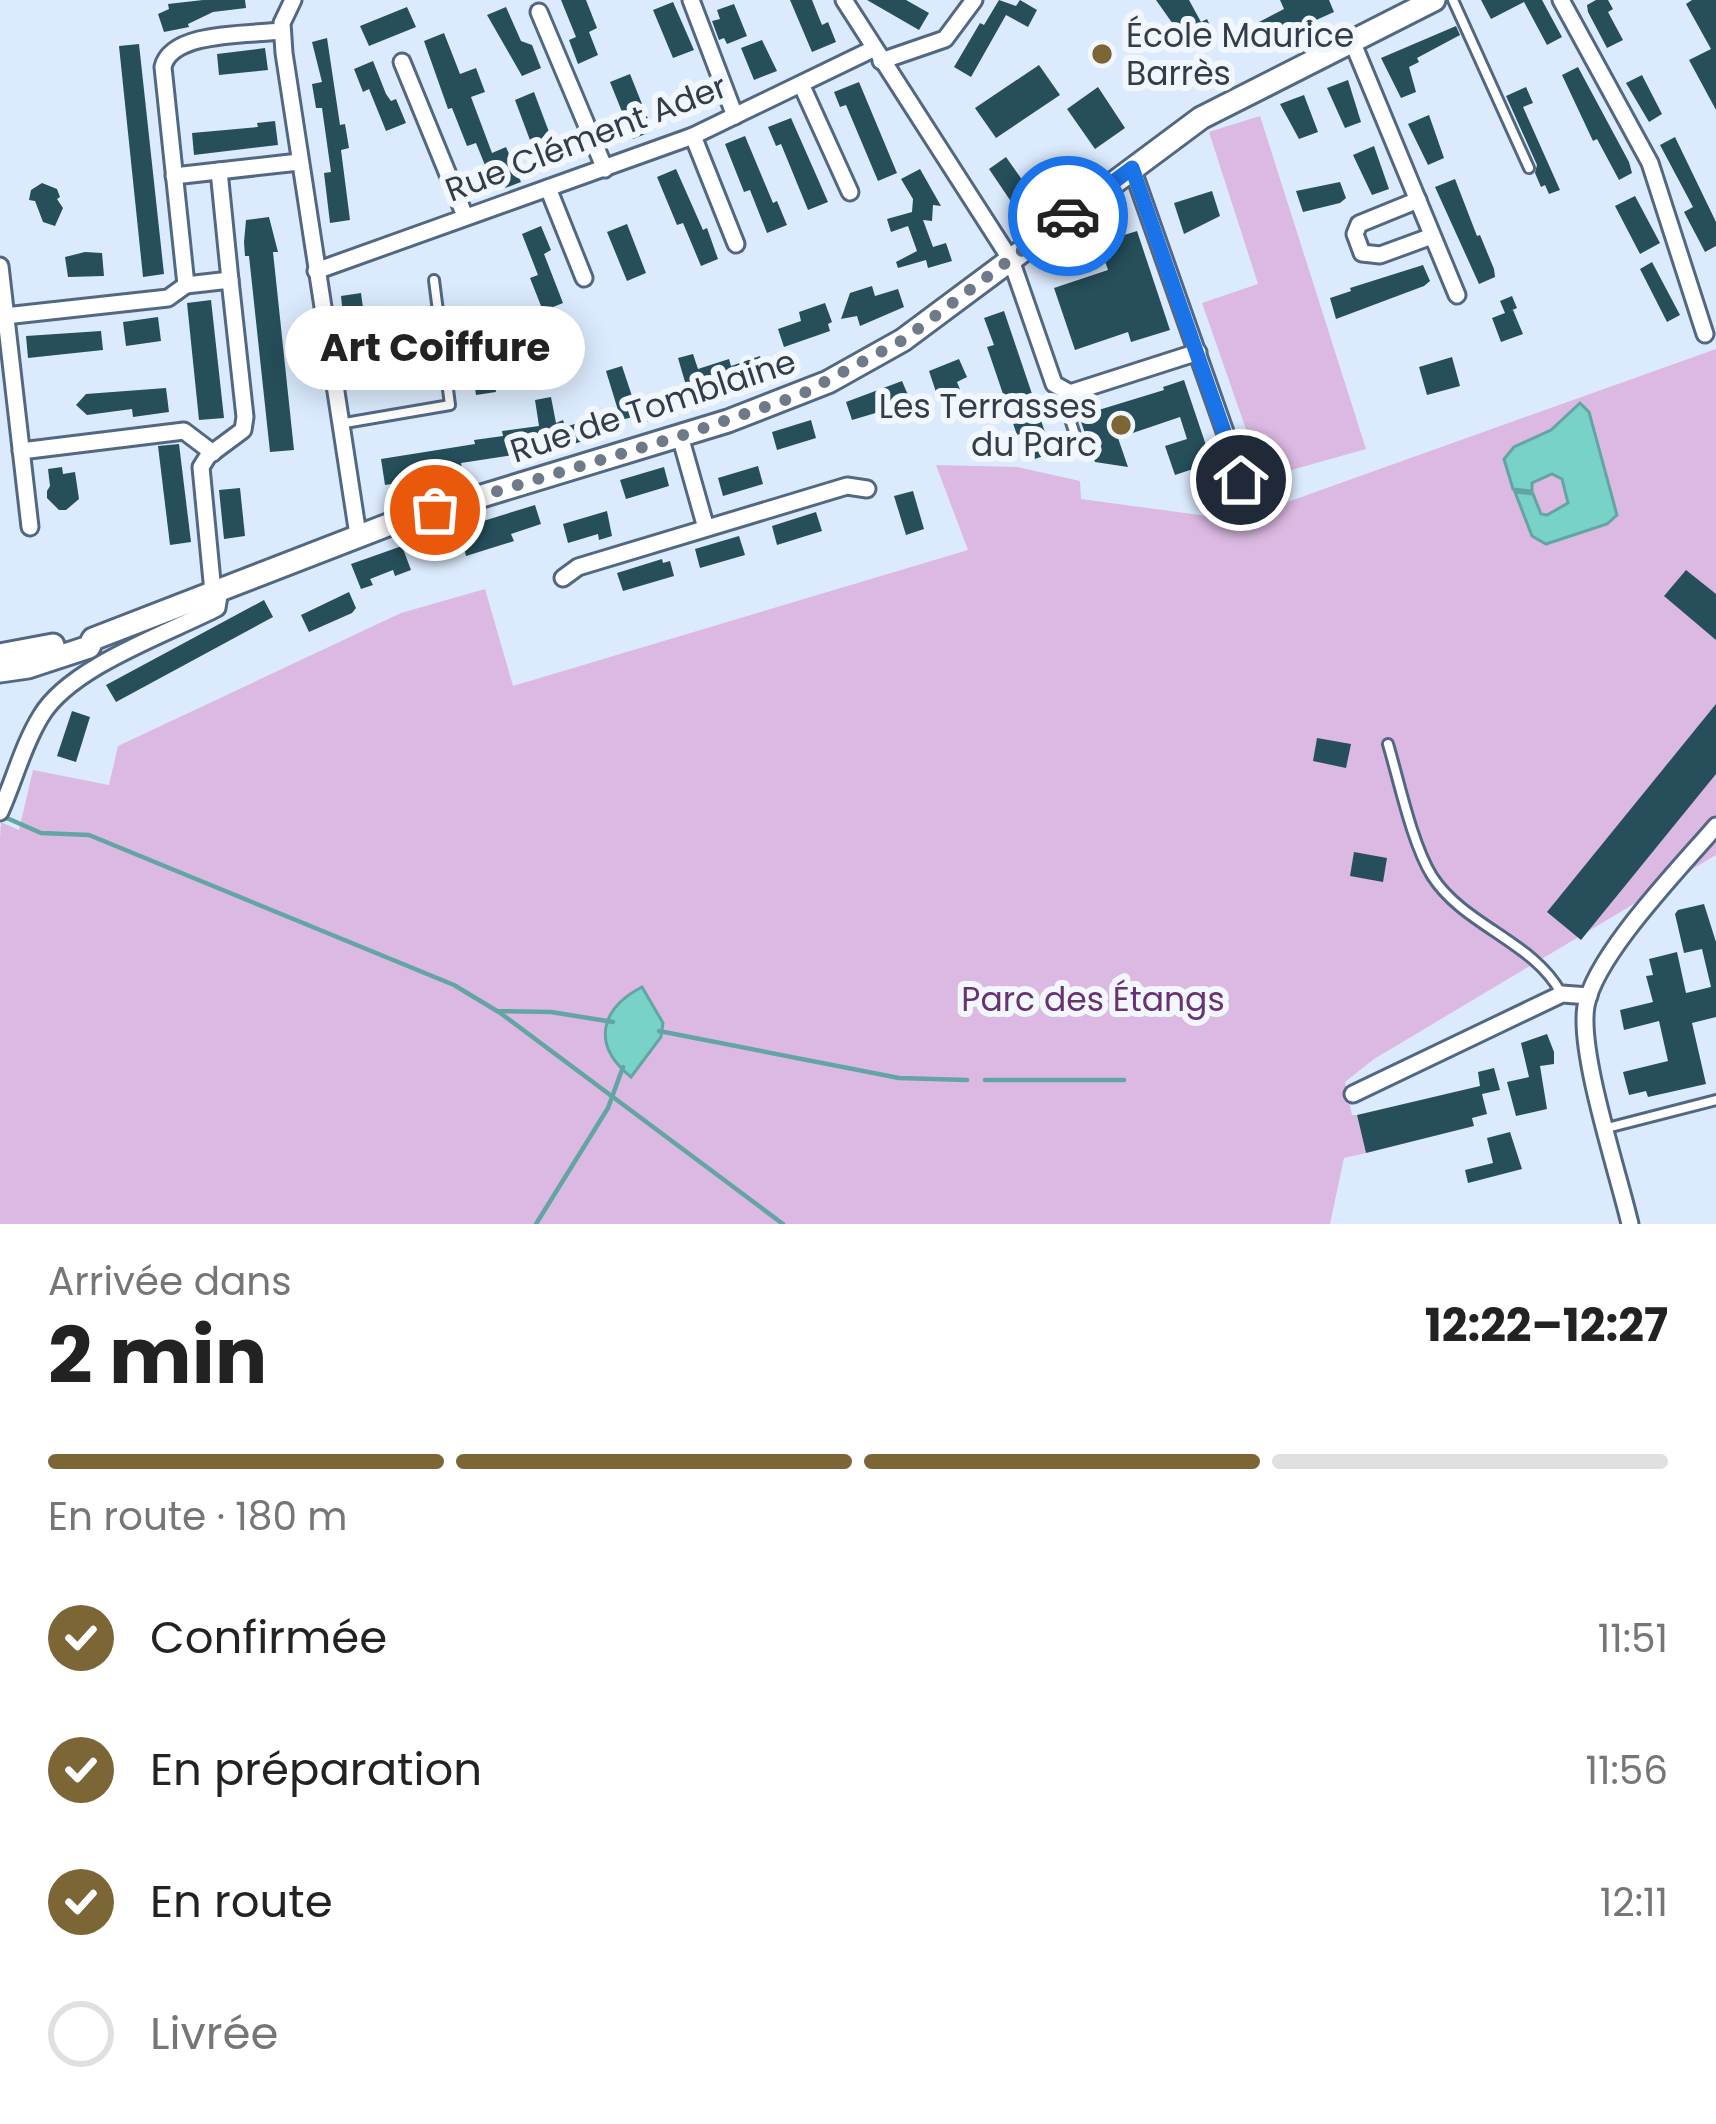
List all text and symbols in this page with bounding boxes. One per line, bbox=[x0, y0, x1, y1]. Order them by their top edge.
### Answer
place label: École Maurice Barrès bbox=[1126, 12, 1354, 97]
marker: École Maurice Barrès bbox=[1089, 41, 1115, 67]
street label: Rue Clément Ader bbox=[438, 63, 734, 213]
courier bbox=[1008, 156, 1128, 276]
icon: car bbox=[1035, 183, 1101, 249]
callout: Art Coiffure bbox=[285, 306, 585, 390]
text: Art Coiffure bbox=[320, 320, 550, 375]
street label: Rue de Tomblaine bbox=[504, 338, 802, 474]
place label: Les Terrasses du Parc bbox=[879, 383, 1097, 468]
marker: Les Terrasses du Parc bbox=[1108, 412, 1134, 438]
pin bbox=[1190, 429, 1292, 531]
icon: home bbox=[1208, 447, 1274, 513]
pin bbox=[384, 459, 486, 561]
icon: bag bbox=[402, 477, 468, 543]
park label: Parc des Étangs bbox=[961, 976, 1225, 1023]
text: Arrivée dans bbox=[48, 1254, 292, 1309]
text: 12:22–12:27 bbox=[1425, 1294, 1668, 1357]
text: 2 min bbox=[48, 1301, 267, 1410]
text: En route · 180 m bbox=[48, 1489, 347, 1544]
icon: check bbox=[48, 1605, 114, 1671]
text: Confirmée bbox=[150, 1606, 387, 1669]
text: 11:51 bbox=[1598, 1611, 1668, 1666]
icon: check bbox=[48, 1737, 114, 1803]
text: En préparation bbox=[150, 1738, 482, 1801]
text: 11:56 bbox=[1585, 1743, 1668, 1798]
icon: check bbox=[48, 1869, 114, 1935]
text: En route bbox=[150, 1870, 333, 1933]
text: 12:11 bbox=[1600, 1875, 1668, 1930]
text: Livrée bbox=[150, 2002, 278, 2065]

